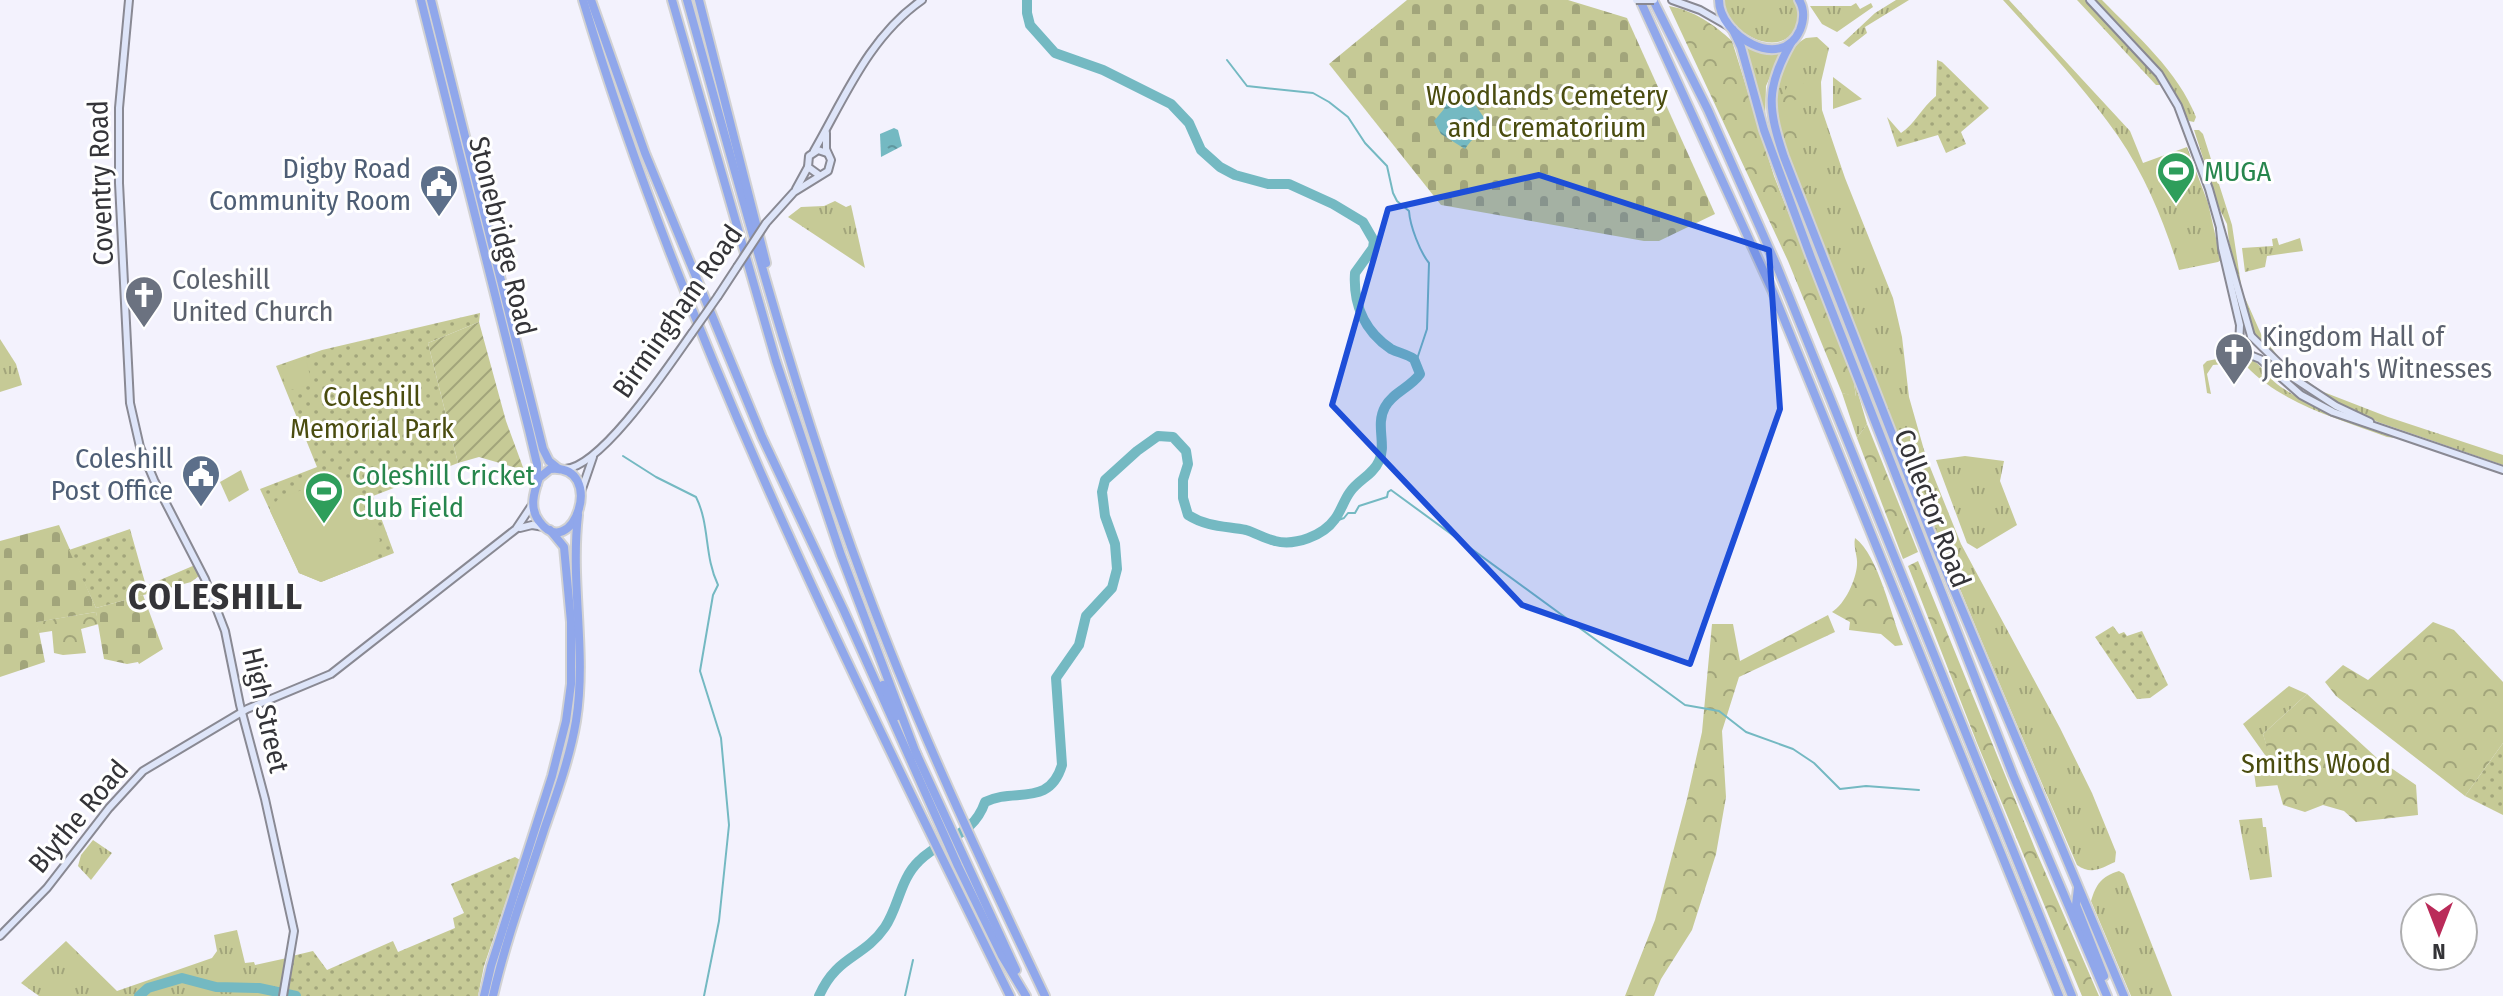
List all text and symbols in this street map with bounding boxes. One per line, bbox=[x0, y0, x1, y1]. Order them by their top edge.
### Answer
park label: Woodlands Cemetery and Crematorium bbox=[1426, 79, 1669, 144]
street label: Coventry Road bbox=[81, 100, 120, 266]
street label: Stonebridge Road bbox=[462, 133, 543, 339]
sports icon: MUGA bbox=[2155, 150, 2197, 205]
place label: Digby Road Community Room bbox=[209, 152, 411, 217]
place label: MUGA bbox=[2204, 155, 2271, 188]
public building icon: Digby Road Community Room bbox=[418, 163, 460, 218]
street label: Birmingham Road bbox=[606, 219, 749, 404]
place label: Coleshill United Church bbox=[172, 263, 334, 328]
church icon: Coleshill United Church bbox=[123, 274, 165, 329]
place label: Kingdom Hall of Jehovah's Witnesses bbox=[2262, 320, 2492, 385]
church icon: Kingdom Hall of Jehovah's Witnesses bbox=[2213, 331, 2255, 386]
park label: Coleshill Memorial Park bbox=[290, 380, 455, 445]
street label: Collector Road bbox=[1887, 424, 1978, 592]
place label: Coleshill Post Office bbox=[51, 442, 173, 507]
public building icon: Coleshill Post Office bbox=[180, 453, 222, 508]
place label: Coleshill Cricket Club Field bbox=[352, 459, 536, 524]
sports icon: Coleshill Cricket Club Field bbox=[303, 470, 345, 525]
district label: COLESHILL bbox=[128, 575, 304, 619]
street label: High Street bbox=[235, 644, 296, 777]
park label: Smiths Wood bbox=[2241, 747, 2391, 780]
street label: Blythe Road bbox=[22, 753, 135, 880]
north arrow bbox=[2399, 892, 2479, 972]
text: N bbox=[2432, 938, 2446, 965]

